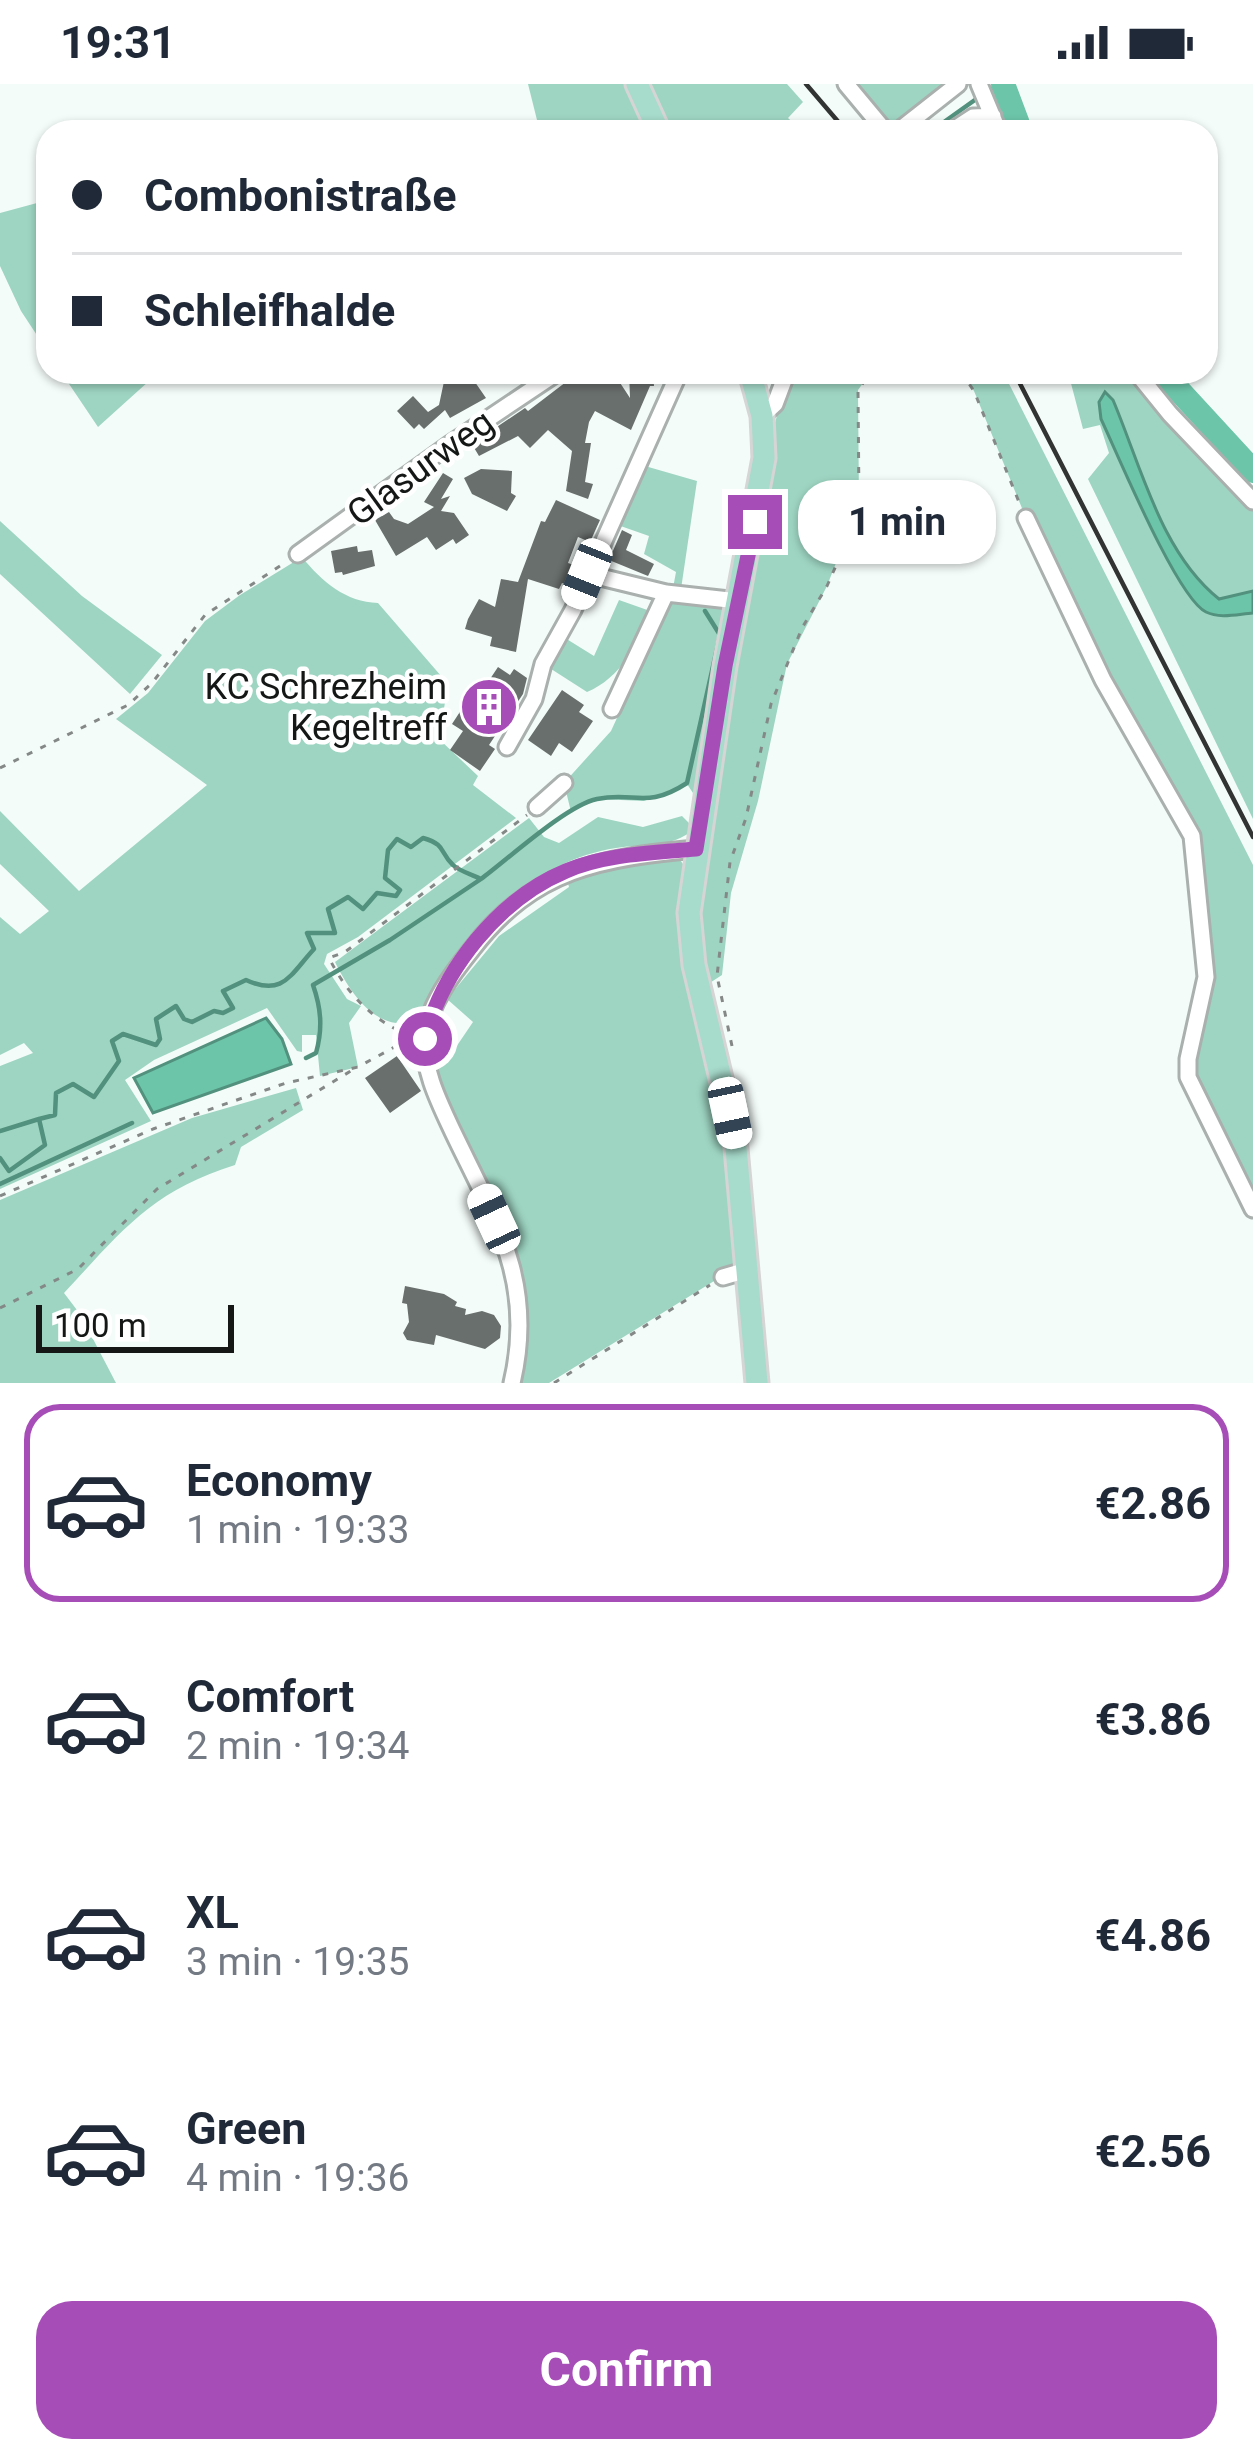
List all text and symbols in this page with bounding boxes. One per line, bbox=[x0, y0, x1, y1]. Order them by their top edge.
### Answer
text: 19:31 bbox=[60, 16, 176, 69]
text: Combonistraße bbox=[144, 169, 457, 222]
text: Schleifhalde bbox=[144, 284, 395, 337]
street label: Glasurweg bbox=[339, 401, 502, 535]
callout: 1 min bbox=[797, 480, 995, 564]
route end bbox=[728, 495, 782, 549]
text: 1 min bbox=[848, 499, 946, 545]
car bbox=[557, 534, 617, 614]
place label: KC Schrezheim Kegeltreff bbox=[204, 666, 447, 749]
building icon: KC Schrezheim Kegeltreff bbox=[458, 676, 520, 738]
route start bbox=[398, 1012, 452, 1066]
car bbox=[705, 1074, 755, 1152]
car bbox=[462, 1179, 526, 1259]
scale bar bbox=[36, 1299, 234, 1352]
text: 100 m bbox=[54, 1306, 147, 1345]
icon: car bbox=[42, 1449, 150, 1557]
text: Economy bbox=[186, 1454, 372, 1507]
text: €2.86 bbox=[1095, 1477, 1211, 1530]
text: 1 min · 19:33 bbox=[186, 1507, 409, 1553]
icon: car bbox=[42, 1665, 150, 1773]
text: Comfort bbox=[186, 1670, 354, 1723]
text: €3.86 bbox=[1095, 1693, 1211, 1746]
text: 2 min · 19:34 bbox=[186, 1723, 409, 1769]
icon: car bbox=[42, 1881, 150, 1989]
text: XL bbox=[186, 1886, 239, 1939]
text: €4.86 bbox=[1095, 1909, 1211, 1962]
text: 3 min · 19:35 bbox=[186, 1939, 409, 1985]
icon: car bbox=[42, 2097, 150, 2205]
text: Green bbox=[186, 2102, 307, 2155]
text: €2.56 bbox=[1095, 2125, 1211, 2178]
text: 4 min · 19:36 bbox=[186, 2155, 409, 2201]
button: Confirm bbox=[36, 2301, 1217, 2439]

